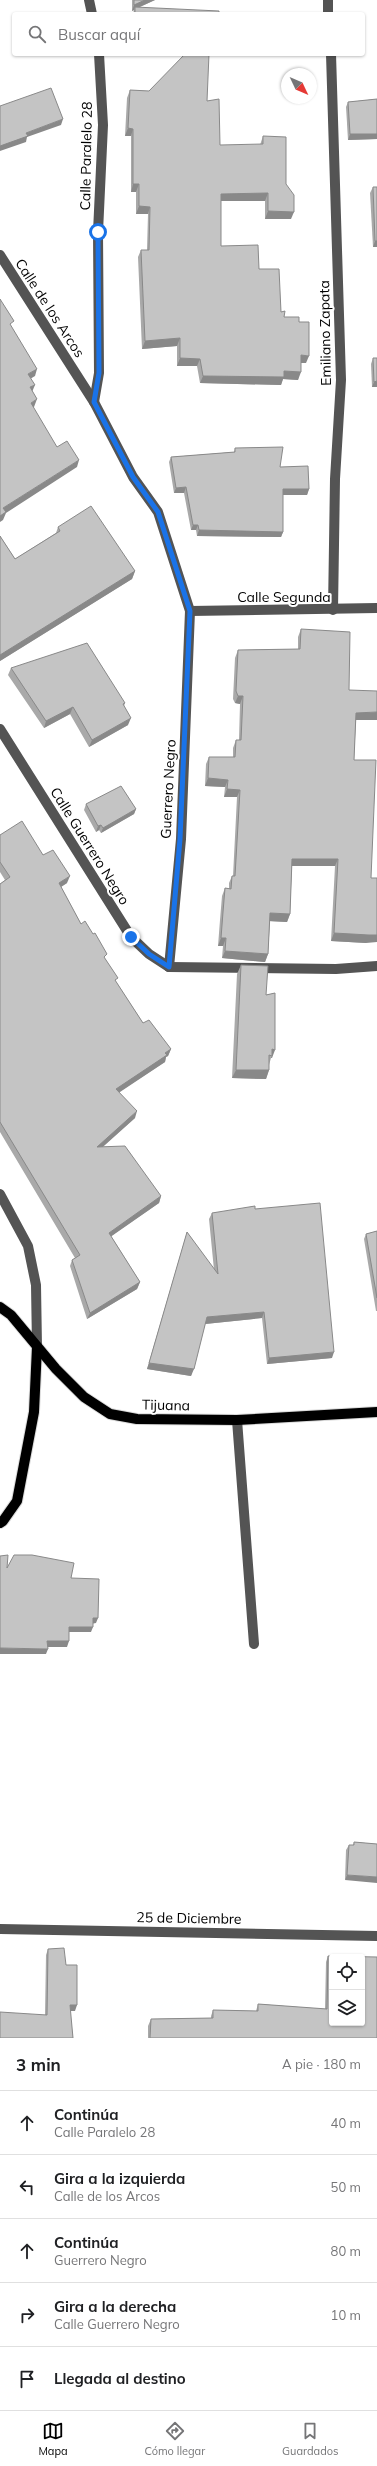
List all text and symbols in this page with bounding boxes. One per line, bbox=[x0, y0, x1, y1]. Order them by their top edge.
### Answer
search box bbox=[12, 12, 365, 56]
icon: search bbox=[26, 23, 48, 45]
text: Buscar aquí bbox=[58, 25, 140, 44]
north arrow bbox=[281, 68, 317, 104]
street label: Calle Paralelo 28 bbox=[76, 101, 96, 211]
route start bbox=[89, 223, 107, 241]
street label: Calle de los Arcos bbox=[11, 255, 89, 361]
street label: Emiliano Zapata bbox=[315, 280, 335, 386]
street label: Calle Segunda bbox=[237, 588, 331, 606]
street label: Guerrero Negro bbox=[156, 739, 180, 839]
street label: Calle Guerrero Negro bbox=[46, 784, 134, 908]
route end bbox=[122, 928, 140, 946]
street label: Tijuana bbox=[142, 1396, 190, 1414]
street label: 25 de Diciembre bbox=[136, 1908, 242, 1928]
map controls bbox=[329, 1954, 365, 2026]
button: locate bbox=[329, 1954, 365, 1990]
button: layers bbox=[329, 1990, 365, 2026]
text: 3 min bbox=[16, 2054, 61, 2075]
text: A pie · 180 m bbox=[282, 2056, 361, 2072]
text: Continúa bbox=[54, 2105, 119, 2124]
icon: ahead bbox=[16, 2112, 38, 2134]
text: 40 m bbox=[331, 2115, 361, 2131]
text: Calle Paralelo 28 bbox=[54, 2124, 155, 2140]
text: Gira a la izquierda bbox=[54, 2169, 185, 2188]
icon: left bbox=[16, 2176, 38, 2198]
text: 50 m bbox=[331, 2179, 361, 2195]
text: Calle de los Arcos bbox=[54, 2188, 160, 2204]
text: Continúa bbox=[54, 2233, 119, 2252]
icon: ahead bbox=[16, 2240, 38, 2262]
text: 80 m bbox=[331, 2243, 361, 2259]
text: Guerrero Negro bbox=[54, 2252, 147, 2268]
text: Gira a la derecha bbox=[54, 2297, 176, 2316]
icon: right bbox=[16, 2304, 38, 2326]
text: 10 m bbox=[331, 2307, 361, 2323]
text: Calle Guerrero Negro bbox=[54, 2316, 180, 2332]
icon: arrive bbox=[16, 2368, 38, 2390]
text: Llegada al destino bbox=[54, 2369, 186, 2388]
tab: Mapa bbox=[38, 2420, 68, 2458]
tab: Cómo llegar bbox=[145, 2420, 205, 2458]
tab: Guardados bbox=[282, 2420, 339, 2458]

